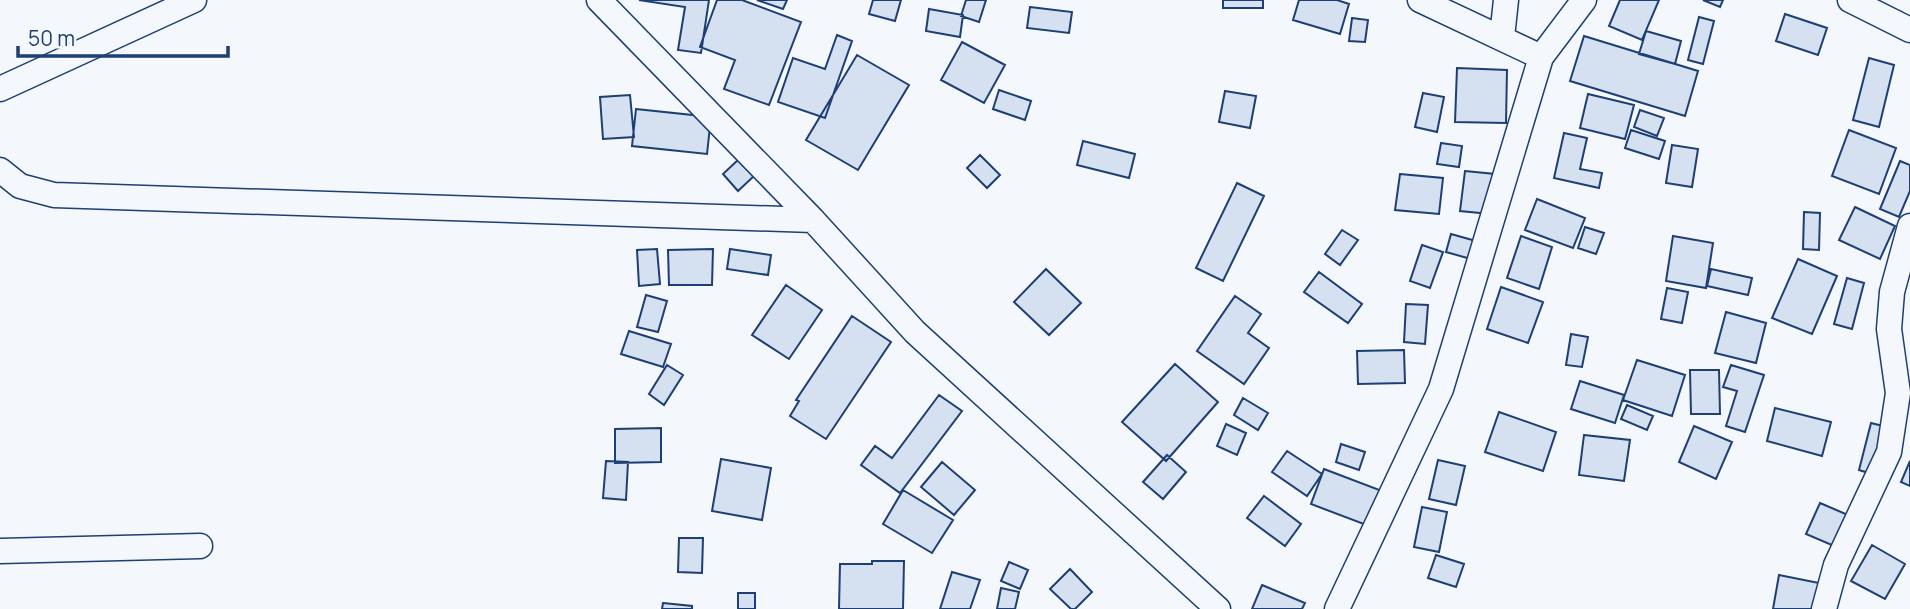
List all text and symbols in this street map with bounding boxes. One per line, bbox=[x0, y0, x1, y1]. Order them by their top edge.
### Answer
scale bar bbox=[18, 14, 228, 58]
text: 50 m bbox=[28, 24, 75, 52]

